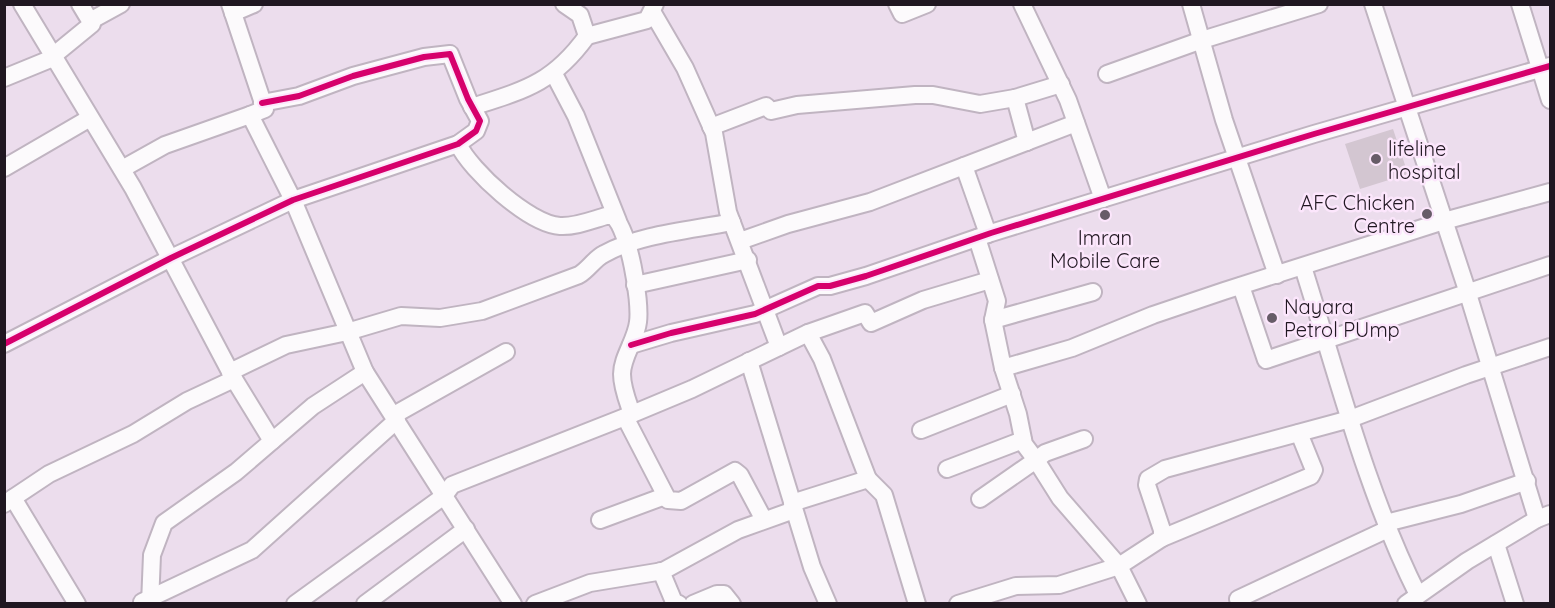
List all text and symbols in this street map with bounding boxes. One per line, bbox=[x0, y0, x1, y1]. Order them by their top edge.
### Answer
place label: lifeline hospital bbox=[1388, 136, 1461, 184]
marker: lifeline hospital bbox=[1369, 152, 1383, 166]
place label: AFC Chicken Centre bbox=[1300, 190, 1415, 238]
marker: AFC Chicken Centre bbox=[1420, 207, 1434, 221]
marker: Imran Mobile Care bbox=[1098, 208, 1112, 222]
place label: Imran Mobile Care bbox=[1050, 225, 1160, 273]
place label: Nayara Petrol PUmp bbox=[1284, 294, 1400, 342]
marker: Nayara Petrol PUmp bbox=[1265, 311, 1279, 325]

